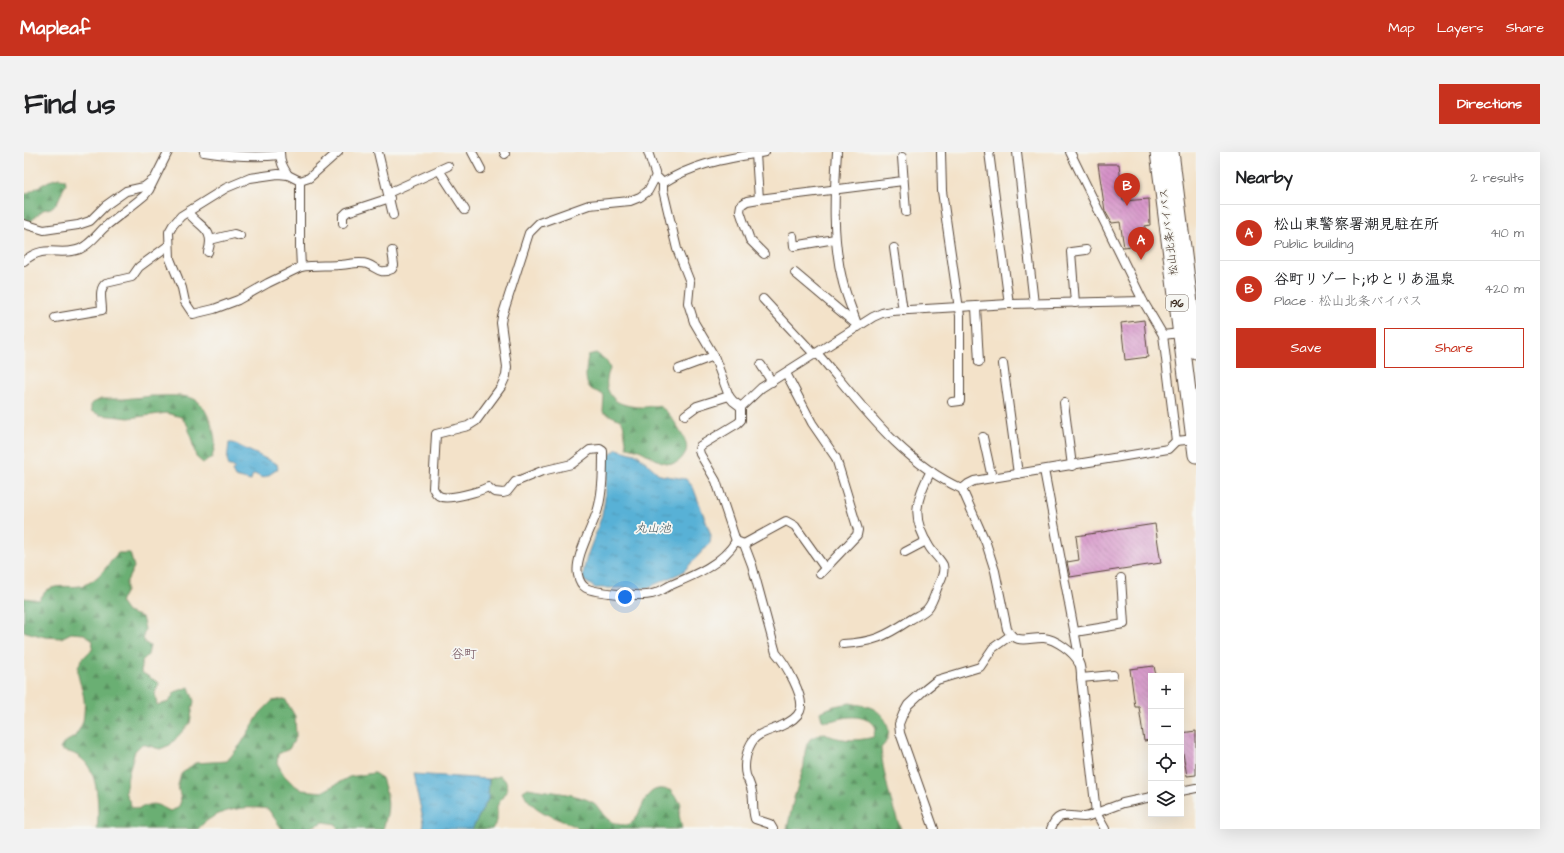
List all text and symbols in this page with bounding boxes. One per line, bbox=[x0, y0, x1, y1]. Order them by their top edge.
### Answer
text: Mapleaf bbox=[20, 15, 90, 42]
text: Map bbox=[1388, 18, 1415, 38]
text: Layers bbox=[1437, 18, 1484, 38]
text: Share bbox=[1506, 18, 1544, 38]
button: Directions bbox=[1439, 84, 1540, 124]
text: Find us bbox=[24, 85, 115, 124]
text: Nearby bbox=[1236, 166, 1293, 190]
text: 2 results bbox=[1470, 169, 1524, 187]
pin: B bbox=[1114, 173, 1140, 206]
street label: 松山北条バイパス bbox=[1156, 187, 1181, 276]
text: 松山東警察署潮見駐在所 bbox=[1274, 214, 1439, 235]
text: A bbox=[1245, 224, 1253, 242]
text: 410 m bbox=[1490, 224, 1524, 242]
pin: A bbox=[1128, 227, 1154, 260]
text: Public building bbox=[1274, 235, 1353, 253]
text: 谷町リゾート;ゆとりあ温泉 bbox=[1274, 269, 1455, 290]
text: B bbox=[1244, 280, 1254, 298]
text: 420 m bbox=[1484, 280, 1524, 298]
text: Place · 松山北条バイパス bbox=[1274, 292, 1422, 310]
road number: 196 bbox=[1166, 295, 1188, 311]
button: Save bbox=[1236, 328, 1376, 368]
button: Share bbox=[1384, 328, 1524, 368]
water label: 丸山池 bbox=[635, 520, 672, 537]
your location bbox=[615, 587, 635, 607]
district label: 谷町 bbox=[451, 645, 477, 663]
map controls bbox=[1148, 673, 1184, 817]
button: + bbox=[1148, 673, 1184, 709]
button: − bbox=[1148, 709, 1184, 745]
button: locate bbox=[1148, 745, 1184, 781]
button: layers bbox=[1148, 781, 1184, 817]

